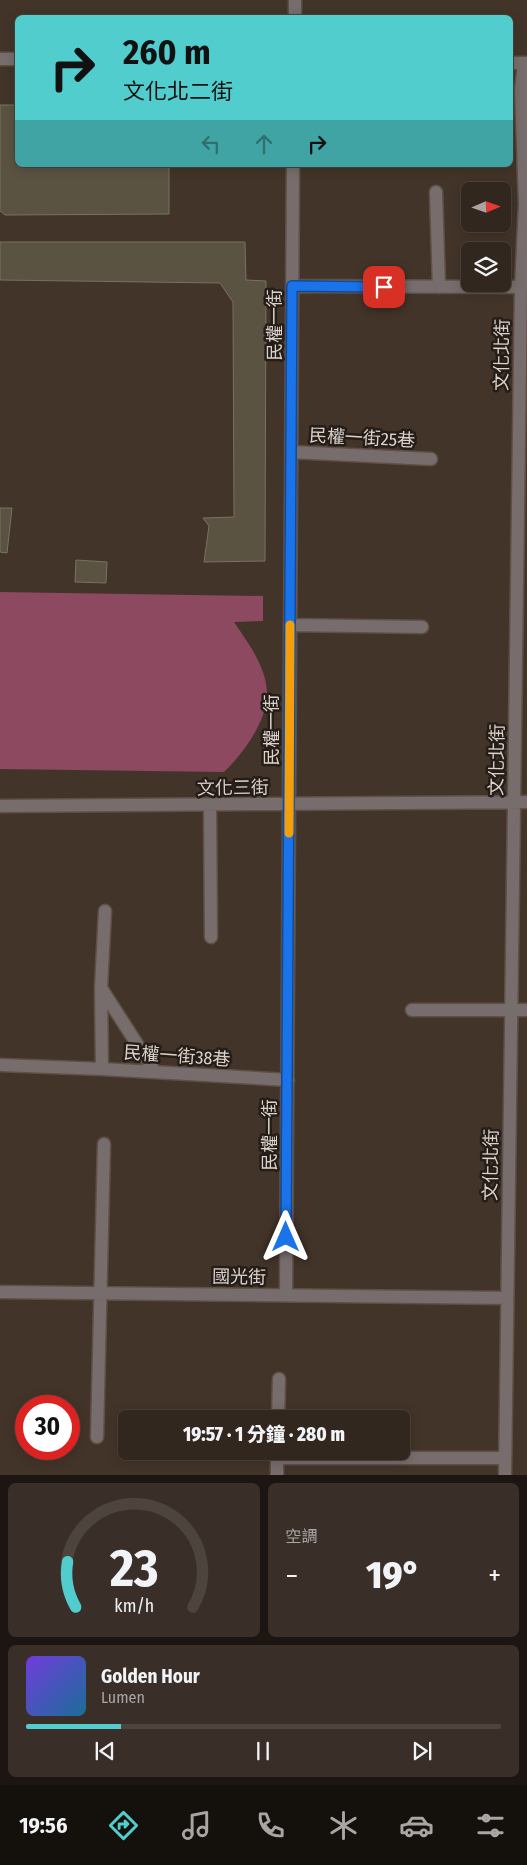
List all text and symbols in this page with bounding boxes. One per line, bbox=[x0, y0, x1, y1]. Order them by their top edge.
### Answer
text: 260 m bbox=[123, 31, 211, 73]
icon: right bbox=[40, 35, 105, 100]
text: 文化北二街 bbox=[123, 78, 233, 105]
icon: left bbox=[197, 130, 225, 158]
icon: ahead bbox=[250, 130, 278, 158]
icon: right bbox=[303, 130, 331, 158]
north arrow bbox=[461, 182, 511, 232]
map controls bbox=[461, 182, 511, 292]
button: layers bbox=[461, 242, 511, 292]
pin bbox=[363, 266, 405, 308]
icon: arrive bbox=[370, 273, 398, 301]
street label: 民權一街 bbox=[264, 289, 286, 361]
street label: 文化北街 bbox=[490, 319, 514, 391]
street label: 民權一街25巷 bbox=[308, 424, 416, 452]
street label: 民權一街 bbox=[261, 694, 283, 766]
street label: 文化北街 bbox=[485, 724, 509, 796]
street label: 文化三街 bbox=[197, 776, 269, 800]
street label: 民權一街38巷 bbox=[123, 1041, 231, 1071]
street label: 民權一街 bbox=[259, 1099, 281, 1171]
street label: 文化北街 bbox=[479, 1129, 503, 1201]
position arrow bbox=[259, 1210, 311, 1262]
street label: 國光街 bbox=[212, 1266, 266, 1288]
speed limit sign: 30 bbox=[15, 1395, 80, 1460]
text: 19:57 · 1 分鐘 · 280 m bbox=[183, 1423, 345, 1446]
text: 空調 bbox=[286, 1527, 318, 1546]
text: 23 bbox=[108, 1537, 158, 1600]
text: 19° bbox=[366, 1552, 420, 1598]
text: − bbox=[286, 1559, 298, 1592]
text: + bbox=[488, 1559, 501, 1592]
text: km/h bbox=[114, 1595, 154, 1617]
text: Golden Hour bbox=[101, 1665, 200, 1688]
text: Lumen bbox=[101, 1688, 145, 1707]
icon: previous bbox=[91, 1737, 119, 1765]
icon: pause bbox=[249, 1737, 277, 1765]
icon: next bbox=[408, 1737, 436, 1765]
icon: directions bbox=[106, 1808, 141, 1843]
icon: music bbox=[179, 1808, 214, 1843]
icon: phone bbox=[253, 1808, 288, 1843]
icon: climate bbox=[326, 1808, 361, 1843]
icon: car bbox=[399, 1808, 434, 1843]
icon: filters bbox=[473, 1808, 508, 1843]
text: 19:56 bbox=[19, 1812, 67, 1839]

